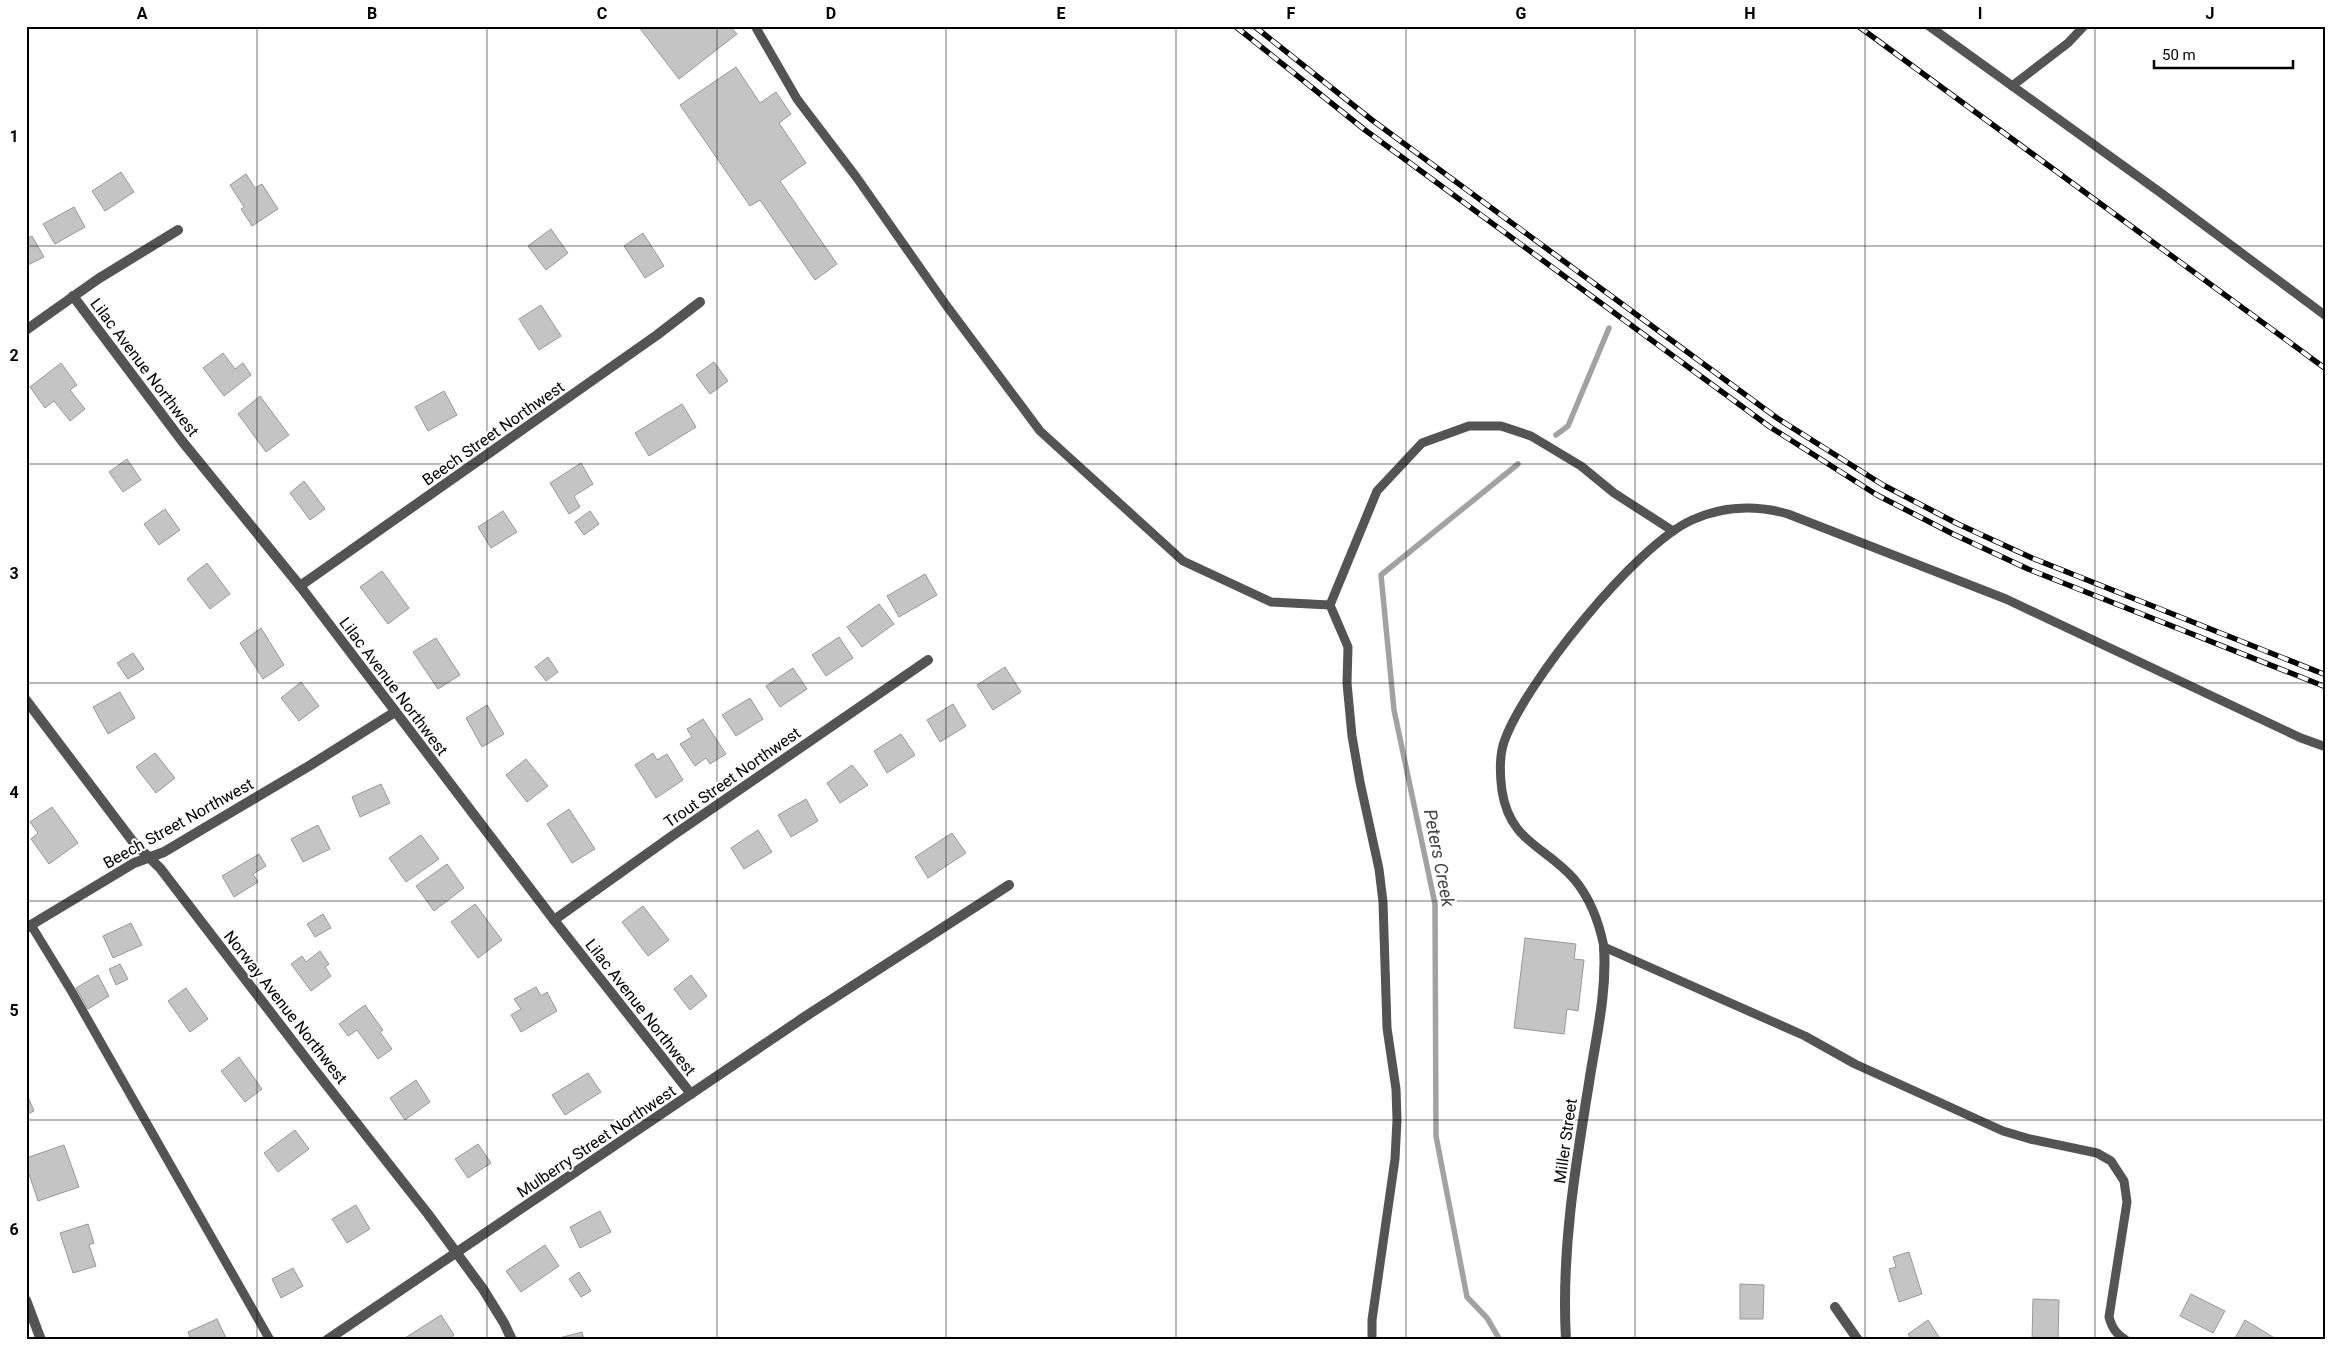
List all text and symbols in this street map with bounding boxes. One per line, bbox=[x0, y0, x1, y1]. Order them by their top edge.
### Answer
text: A bbox=[137, 4, 148, 23]
text: B bbox=[367, 4, 377, 23]
text: C bbox=[597, 4, 607, 23]
text: D bbox=[826, 4, 836, 23]
text: E bbox=[1057, 4, 1066, 23]
text: F bbox=[1287, 4, 1296, 23]
text: G bbox=[1516, 4, 1527, 23]
text: H bbox=[1744, 4, 1756, 23]
text: I bbox=[1978, 4, 1982, 23]
text: J bbox=[2206, 4, 2214, 23]
scale bar bbox=[2154, 38, 2293, 70]
text: 50 m bbox=[2162, 46, 2196, 64]
text: 1 bbox=[9, 127, 19, 146]
street label: Lilac Avenue Northwest bbox=[86, 294, 203, 440]
text: 2 bbox=[9, 346, 19, 365]
street label: Beech Street Northwest bbox=[419, 377, 568, 490]
text: 3 bbox=[9, 564, 19, 583]
street label: Lilac Avenue Northwest bbox=[335, 613, 452, 759]
street label: Trout Street Northwest bbox=[661, 723, 804, 832]
street label: Beech Street Northwest bbox=[100, 774, 257, 873]
text: 4 bbox=[9, 783, 19, 802]
water label: Peters Creek bbox=[1420, 807, 1459, 910]
street label: Norway Avenue Northwest bbox=[220, 927, 351, 1088]
street label: Lilac Avenue Northwest bbox=[581, 935, 700, 1079]
text: 5 bbox=[9, 1001, 19, 1020]
street label: Mulberry Street Northwest bbox=[513, 1081, 679, 1202]
street label: Miller Street bbox=[1550, 1097, 1581, 1185]
text: 6 bbox=[9, 1220, 19, 1239]

